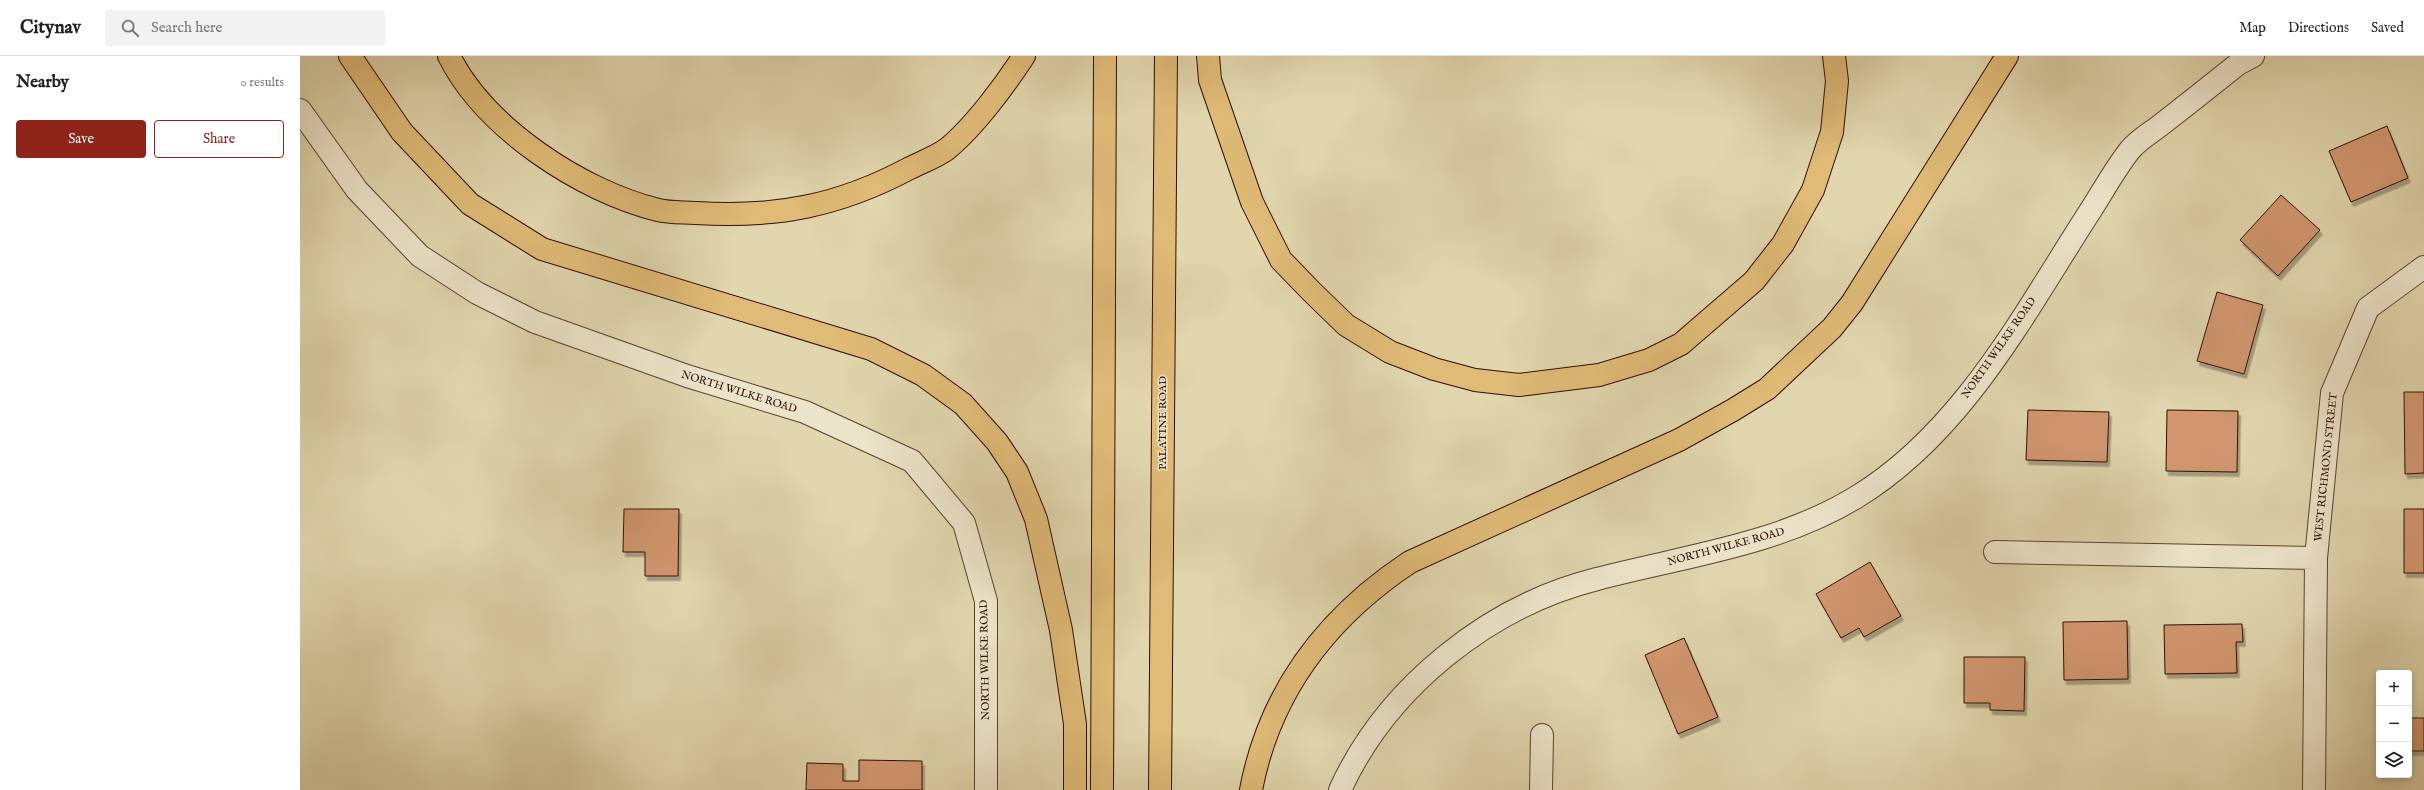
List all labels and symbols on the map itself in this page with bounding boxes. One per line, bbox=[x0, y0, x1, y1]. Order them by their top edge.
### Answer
street label: NORTH WILKE ROAD bbox=[1959, 294, 2039, 401]
street label: NORTH WILKE ROAD bbox=[679, 368, 799, 416]
street label: PALATINE ROAD bbox=[1156, 376, 1170, 470]
street label: WEST RICHMOND STREET bbox=[2311, 392, 2341, 542]
street label: NORTH WILKE ROAD bbox=[1666, 525, 1786, 569]
street label: NORTH WILKE ROAD bbox=[977, 599, 993, 720]

